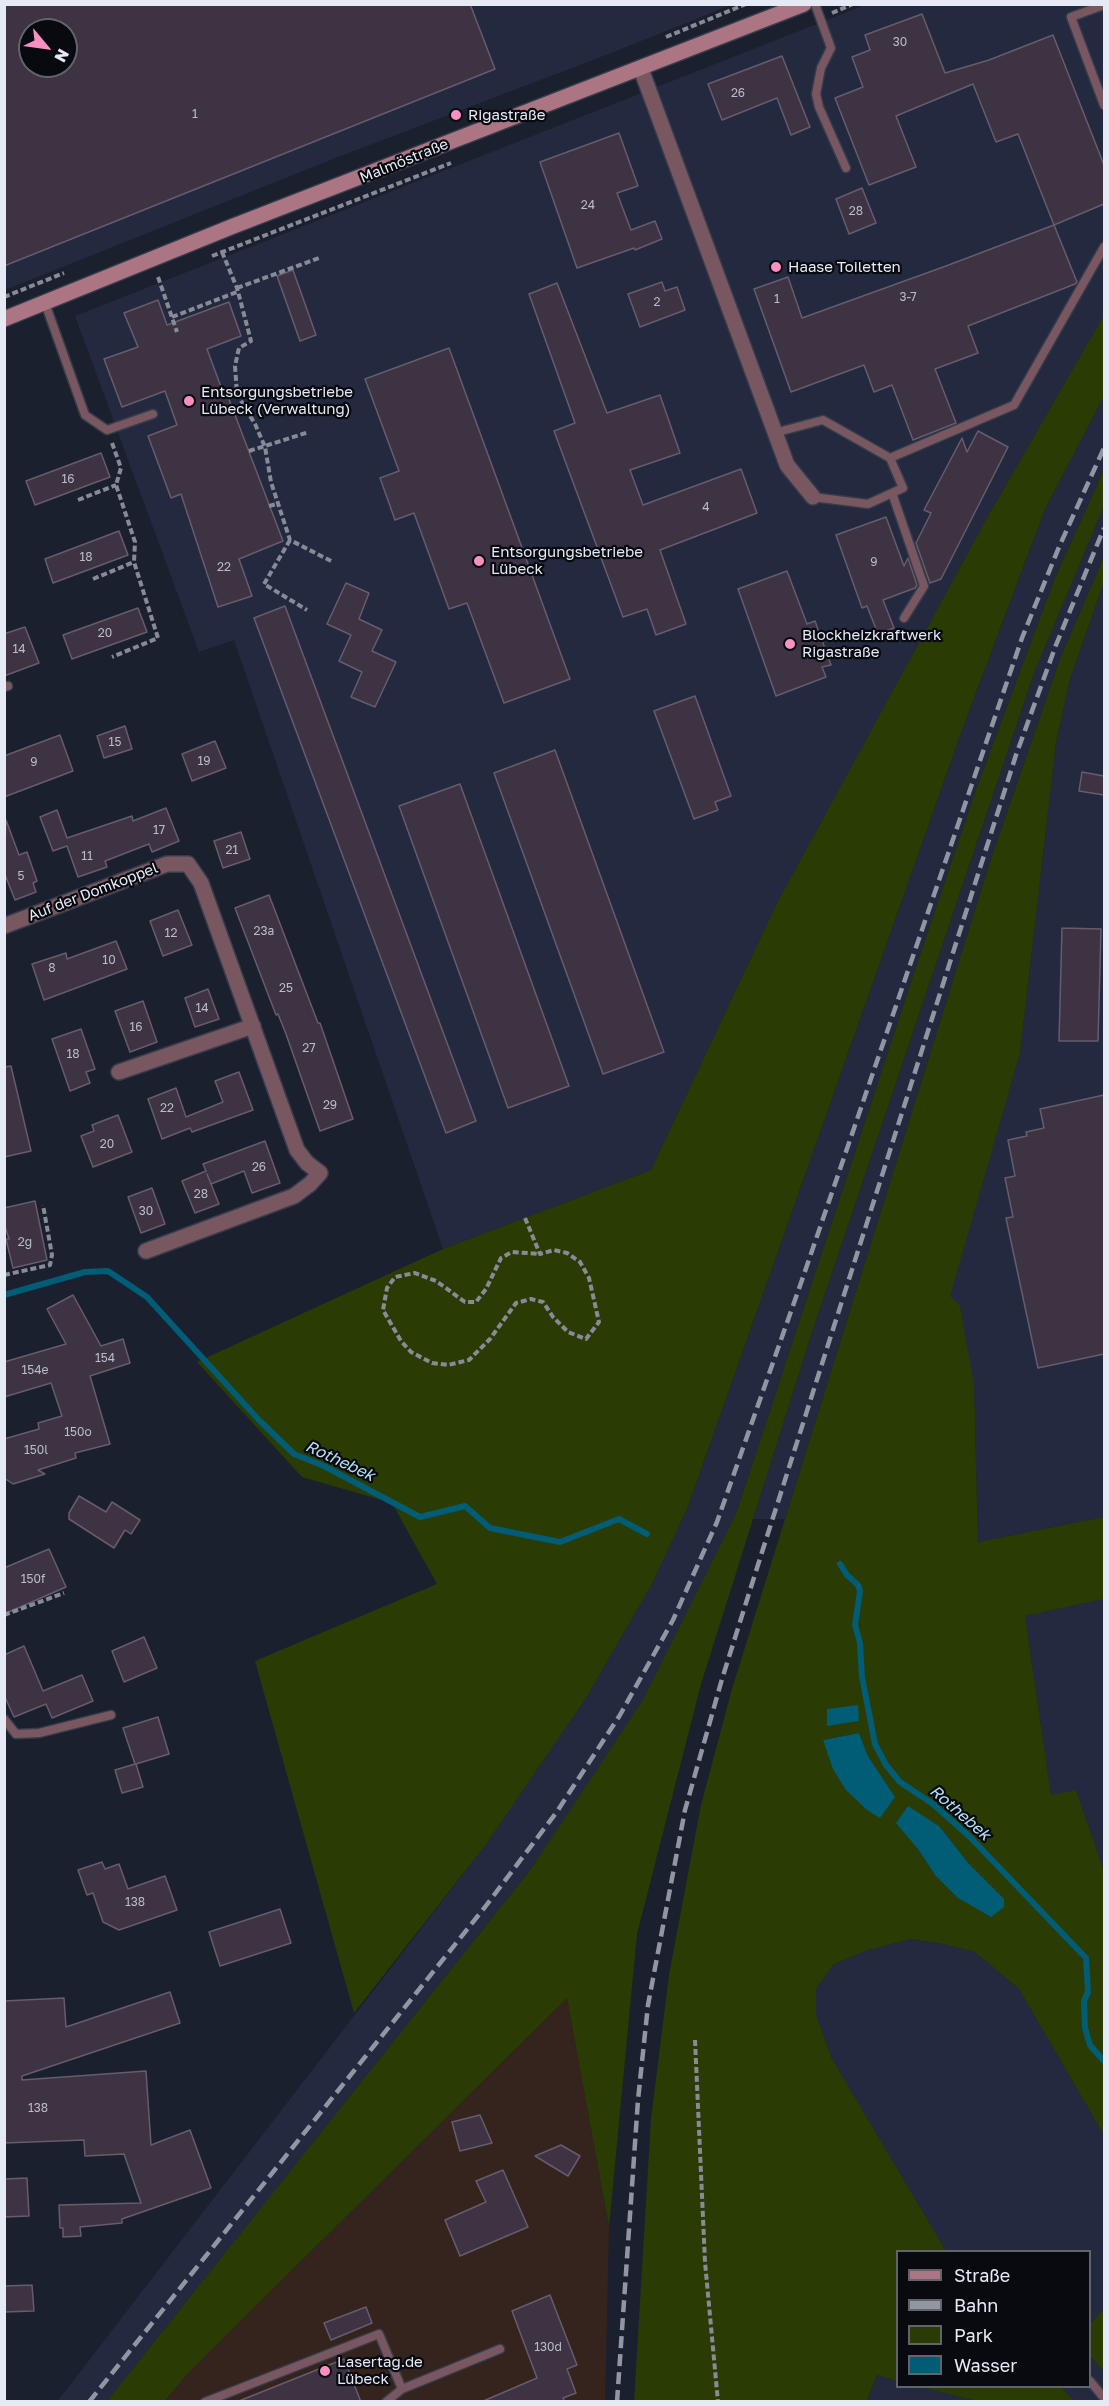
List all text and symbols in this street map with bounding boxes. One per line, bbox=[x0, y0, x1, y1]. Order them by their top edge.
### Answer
north arrow bbox=[18, 18, 78, 78]
house number: 30 bbox=[893, 35, 907, 49]
text: N bbox=[50, 46, 74, 66]
house number: 26 bbox=[731, 86, 745, 100]
place label: Rigastraße bbox=[468, 106, 545, 124]
house number: 1 bbox=[192, 107, 198, 121]
marker: Rigastraße bbox=[449, 108, 463, 122]
street label: Malmöstraße bbox=[357, 135, 451, 187]
house number: 24 bbox=[581, 198, 595, 212]
house number: 28 bbox=[849, 204, 863, 218]
place label: Haase Toiletten bbox=[788, 258, 901, 276]
marker: Haase Toiletten bbox=[769, 260, 783, 274]
house number: 3-7 bbox=[899, 290, 917, 304]
house number: 1 bbox=[774, 292, 780, 306]
house number: 2 bbox=[654, 295, 660, 309]
place label: Entsorgungsbetriebe Lübeck (Verwaltung) bbox=[201, 383, 353, 418]
marker: Entsorgungsbetriebe Lübeck (Verwaltung) bbox=[182, 394, 196, 408]
house number: 16 bbox=[61, 472, 75, 486]
house number: 4 bbox=[702, 500, 710, 514]
place label: Entsorgungsbetriebe Lübeck bbox=[491, 543, 643, 578]
house number: 18 bbox=[79, 550, 93, 564]
marker: Entsorgungsbetriebe Lübeck bbox=[472, 554, 486, 568]
house number: 9 bbox=[870, 555, 878, 569]
house number: 22 bbox=[217, 560, 231, 574]
house number: 20 bbox=[98, 626, 112, 640]
place label: Blockheizkraftwerk Rigastraße bbox=[802, 626, 941, 661]
marker: Blockheizkraftwerk Rigastraße bbox=[783, 637, 797, 651]
house number: 14 bbox=[12, 642, 26, 656]
house number: 15 bbox=[109, 735, 121, 749]
house number: 19 bbox=[197, 754, 211, 768]
house number: 9 bbox=[30, 755, 38, 769]
house number: 17 bbox=[153, 823, 165, 837]
house number: 21 bbox=[226, 843, 238, 857]
house number: 11 bbox=[81, 849, 93, 863]
street label: Auf der Domkoppel bbox=[26, 859, 160, 925]
house number: 5 bbox=[18, 869, 24, 883]
house number: 23a bbox=[254, 924, 274, 938]
house number: 12 bbox=[165, 926, 177, 940]
house number: 10 bbox=[102, 953, 116, 967]
house number: 8 bbox=[48, 961, 56, 975]
house number: 25 bbox=[279, 981, 293, 995]
house number: 14 bbox=[195, 1001, 209, 1015]
house number: 16 bbox=[129, 1020, 143, 1034]
house number: 27 bbox=[302, 1041, 316, 1055]
house number: 18 bbox=[66, 1047, 80, 1061]
house number: 29 bbox=[323, 1098, 337, 1112]
house number: 22 bbox=[160, 1101, 174, 1115]
house number: 20 bbox=[100, 1137, 114, 1151]
house number: 26 bbox=[252, 1160, 266, 1174]
house number: 28 bbox=[194, 1187, 208, 1201]
house number: 30 bbox=[139, 1204, 153, 1218]
house number: 2g bbox=[18, 1235, 32, 1249]
house number: 154 bbox=[95, 1351, 115, 1365]
house number: 154e bbox=[21, 1363, 49, 1377]
house number: 150o bbox=[64, 1425, 92, 1439]
water label: Rothebek bbox=[302, 1437, 378, 1485]
house number: 150l bbox=[24, 1443, 48, 1457]
house number: 150f bbox=[21, 1572, 45, 1586]
water label: Rothebek bbox=[926, 1781, 994, 1845]
house number: 138 bbox=[125, 1895, 145, 1909]
house number: 138 bbox=[28, 2101, 48, 2115]
legend bbox=[896, 2250, 1091, 2388]
text: Straße bbox=[954, 2264, 1010, 2286]
text: Bahn bbox=[954, 2294, 998, 2316]
text: Park bbox=[954, 2324, 993, 2346]
house number: 130d bbox=[534, 2340, 562, 2354]
place label: Lasertag.de Lübeck bbox=[337, 2353, 423, 2388]
text: Wasser bbox=[954, 2354, 1017, 2376]
marker: Lasertag.de Lübeck bbox=[318, 2364, 332, 2378]

